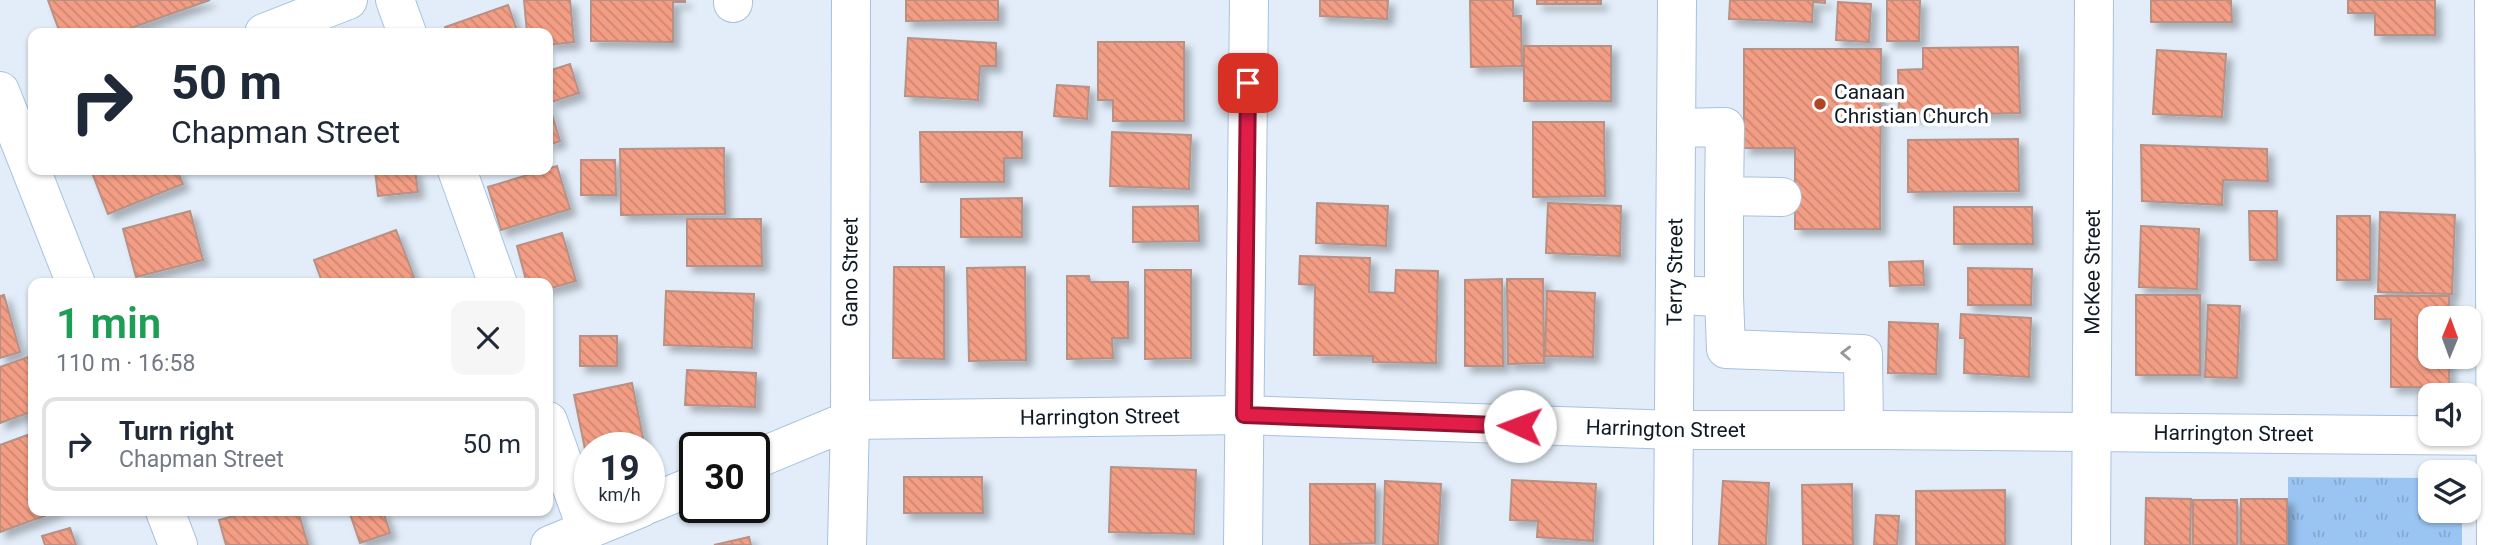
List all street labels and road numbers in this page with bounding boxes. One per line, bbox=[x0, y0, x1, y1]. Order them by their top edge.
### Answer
street label: McKee Street bbox=[2080, 209, 2105, 335]
street label: Gano Street bbox=[838, 217, 862, 327]
street label: Terry Street bbox=[1663, 218, 1687, 326]
street label: Harrington Street bbox=[1020, 404, 1180, 430]
street label: Harrington Street bbox=[1585, 415, 1746, 442]
street label: Harrington Street bbox=[2154, 421, 2314, 446]

